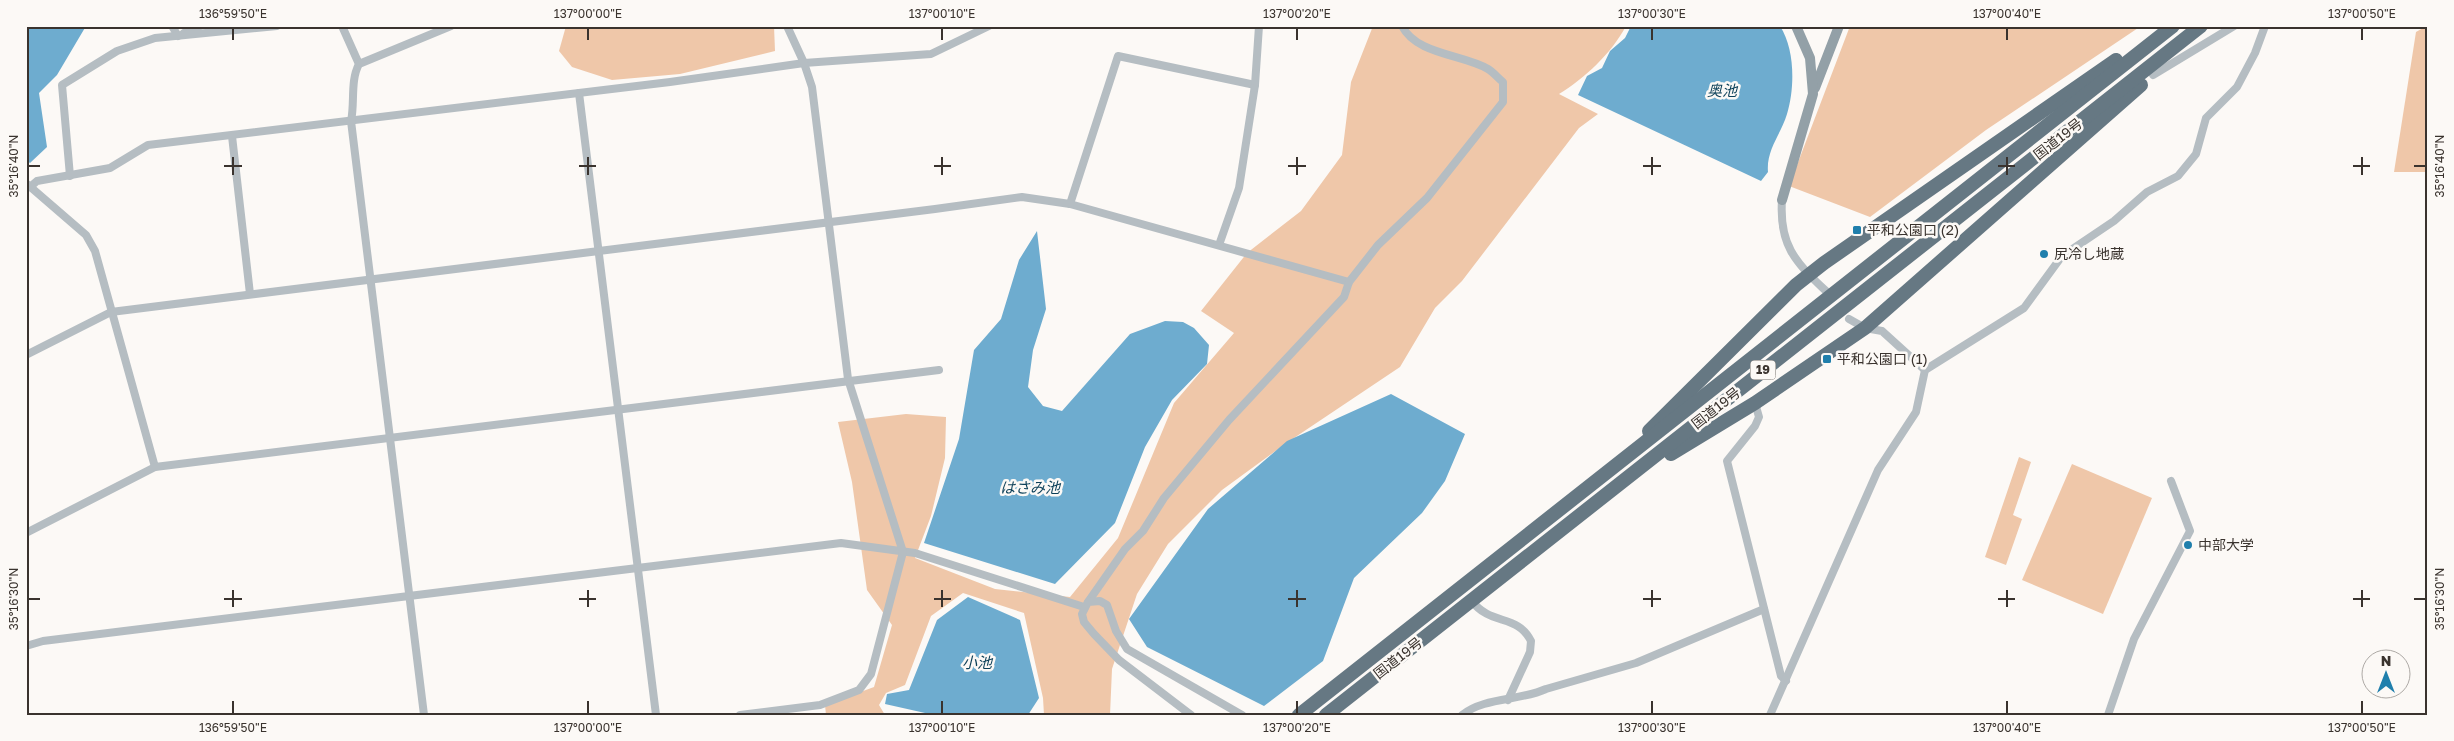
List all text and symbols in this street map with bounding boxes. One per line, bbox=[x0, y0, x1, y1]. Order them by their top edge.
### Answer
text: 136°59'50"E bbox=[199, 6, 267, 21]
text: 137°00'00"E bbox=[554, 6, 622, 21]
text: 137°00'10"E bbox=[909, 6, 975, 21]
text: 137°00'20"E bbox=[1263, 6, 1331, 21]
text: 137°00'30"E bbox=[1618, 6, 1686, 21]
text: 137°00'40"E bbox=[1973, 6, 2041, 21]
text: 137°00'50"E bbox=[2328, 6, 2396, 21]
water label: 奥池 bbox=[1707, 81, 1739, 99]
street label: 国道19号 bbox=[2030, 114, 2085, 163]
text: 35°16'40"N bbox=[6, 135, 21, 197]
text: 35°16'40"N bbox=[2432, 135, 2447, 197]
place label: 平和公園口 (2) bbox=[1867, 221, 1959, 238]
marker: 平和公園口 (2) bbox=[1851, 224, 1863, 236]
place label: 尻冷し地蔵 bbox=[2054, 245, 2124, 262]
marker: 尻冷し地蔵 bbox=[2038, 248, 2050, 260]
place label: 平和公園口 (1) bbox=[1837, 350, 1928, 367]
marker: 平和公園口 (1) bbox=[1821, 353, 1833, 365]
road number: 19 bbox=[1750, 360, 1776, 380]
street label: 国道19号 bbox=[1688, 383, 1743, 432]
water label: はさみ池 bbox=[1000, 478, 1062, 496]
place label: 中部大学 bbox=[2198, 536, 2254, 553]
marker: 中部大学 bbox=[2182, 539, 2194, 551]
text: 35°16'30"N bbox=[6, 568, 21, 630]
text: 35°16'30"N bbox=[2432, 568, 2447, 630]
street label: 国道19号 bbox=[1370, 633, 1425, 682]
north arrow bbox=[2362, 648, 2412, 698]
text: N bbox=[2381, 652, 2391, 669]
water label: 小池 bbox=[962, 653, 994, 671]
text: 136°59'50"E bbox=[199, 720, 267, 735]
text: 137°00'00"E bbox=[554, 720, 622, 735]
text: 137°00'10"E bbox=[909, 720, 975, 735]
text: 137°00'20"E bbox=[1263, 720, 1331, 735]
text: 137°00'30"E bbox=[1618, 720, 1686, 735]
text: 137°00'40"E bbox=[1973, 720, 2041, 735]
text: 137°00'50"E bbox=[2328, 720, 2396, 735]

